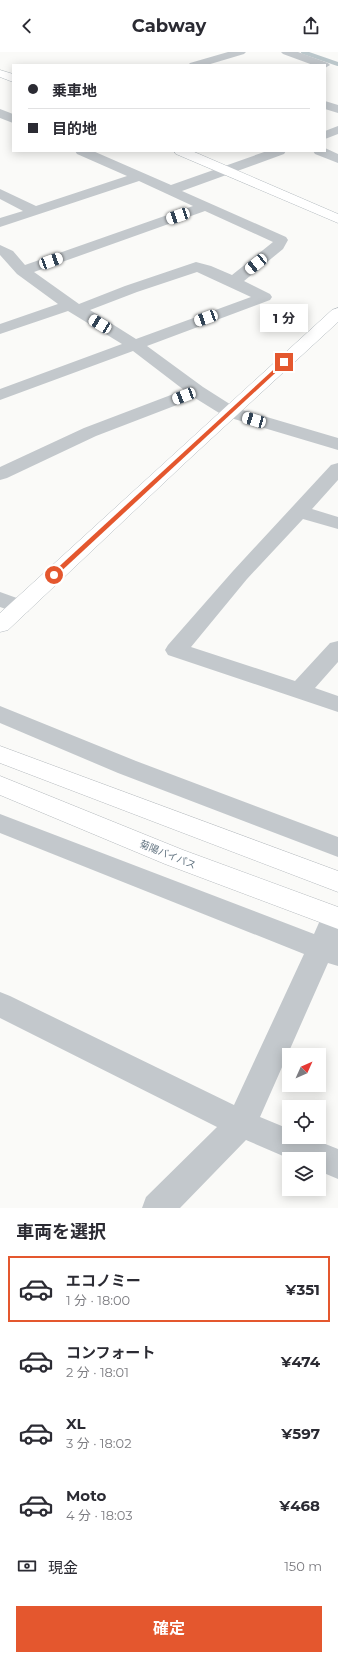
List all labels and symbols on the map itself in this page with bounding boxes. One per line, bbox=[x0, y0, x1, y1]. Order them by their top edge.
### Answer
car bbox=[165, 206, 191, 226]
car bbox=[38, 251, 64, 271]
car bbox=[243, 252, 269, 276]
callout: 1 分 bbox=[260, 304, 308, 332]
car bbox=[193, 308, 219, 328]
car bbox=[87, 313, 113, 335]
route end bbox=[275, 353, 293, 371]
car bbox=[171, 386, 197, 406]
car bbox=[241, 411, 267, 429]
route start bbox=[45, 566, 63, 584]
street label: 菊陽バイパス bbox=[138, 837, 198, 872]
north arrow bbox=[282, 1048, 326, 1092]

